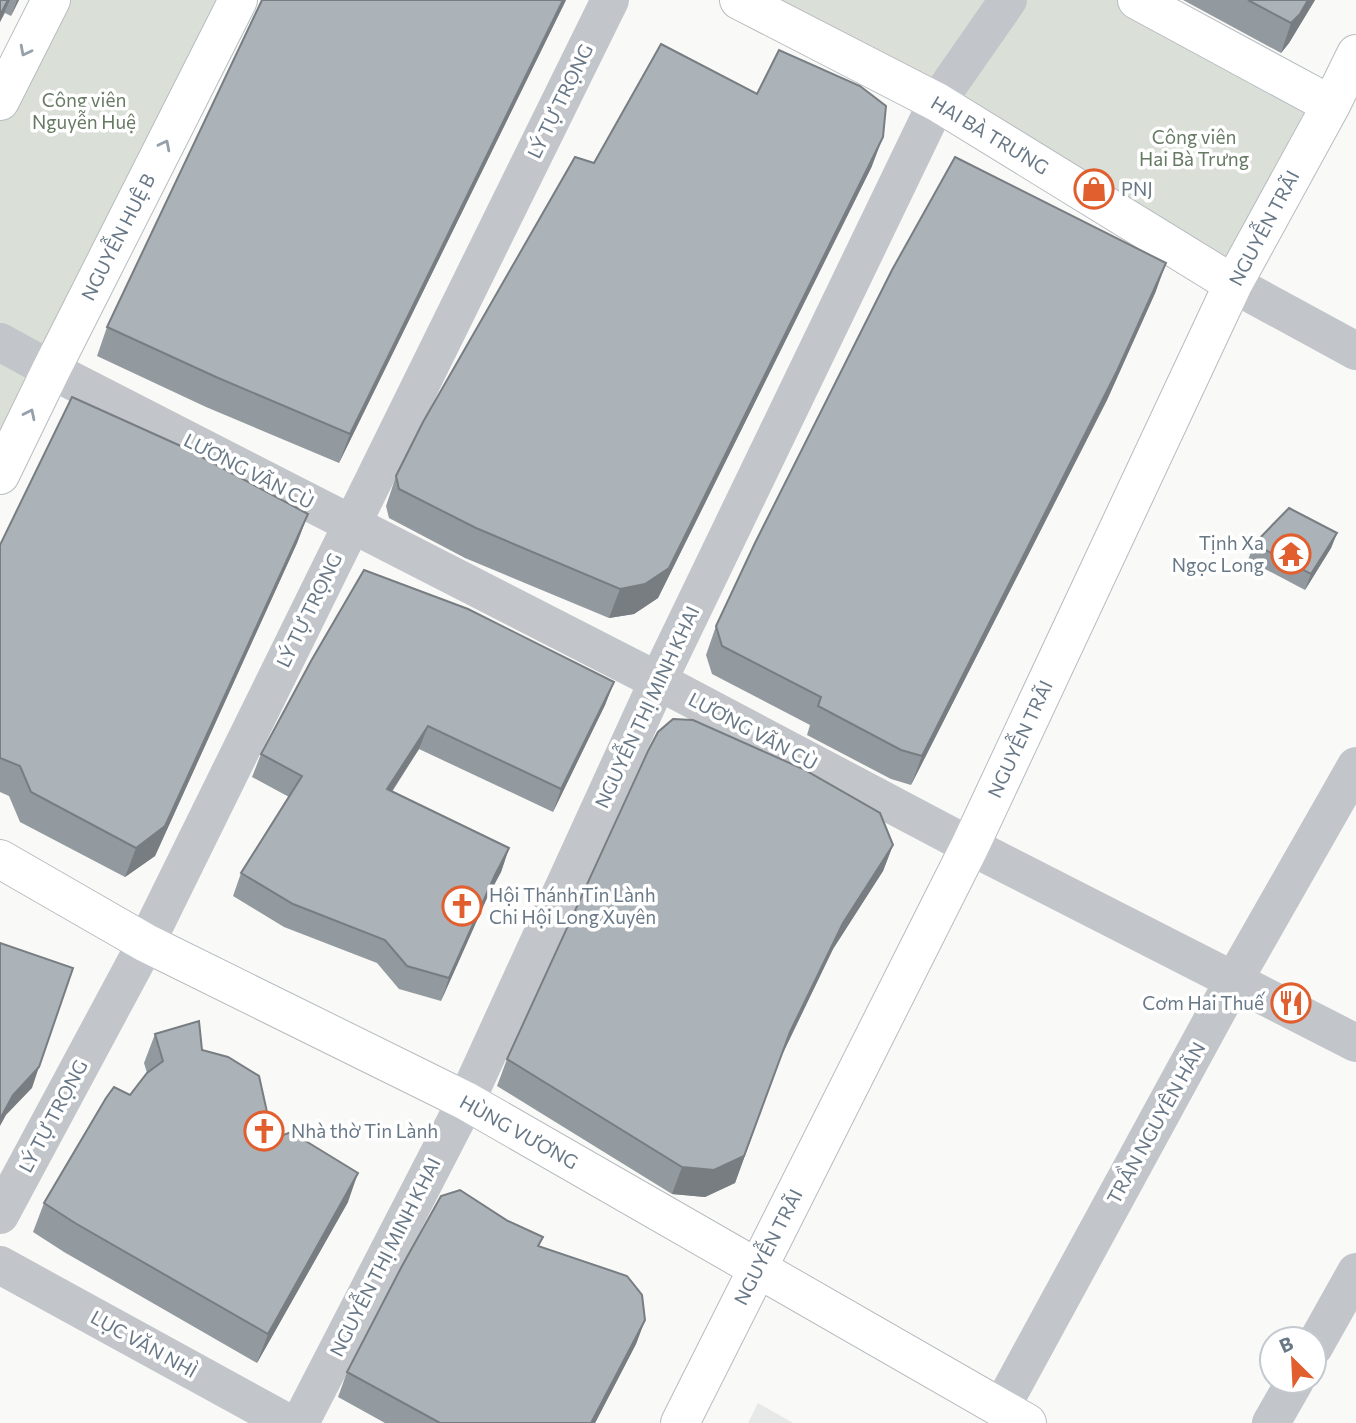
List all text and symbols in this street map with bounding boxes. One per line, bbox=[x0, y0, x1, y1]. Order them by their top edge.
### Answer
street label: LÝ TỰ TRỌNG bbox=[522, 40, 597, 162]
one-way arrow bbox=[20, 44, 34, 56]
park label: Công viên Nguyễn Huệ bbox=[32, 88, 136, 133]
street label: HAI BÀ TRƯNG bbox=[927, 90, 1053, 179]
park label: Công viên Hai Bà Trưng bbox=[1139, 125, 1249, 170]
one-way arrow bbox=[156, 140, 170, 152]
street label: NGUYỄN TRÃI bbox=[1221, 165, 1304, 289]
street label: NGUYỄN HUỆ B bbox=[73, 168, 159, 304]
shop icon: PNJ bbox=[1073, 168, 1115, 210]
place label: PNJ bbox=[1121, 177, 1153, 200]
one-way arrow bbox=[21, 409, 35, 421]
street label: LƯƠNG VÃN CÙ bbox=[180, 427, 318, 513]
place label: Tịnh Xa Ngọc Long bbox=[1172, 531, 1264, 576]
temple icon: Tịnh Xa Ngọc Long bbox=[1270, 533, 1312, 575]
street label: LÝ TỰ TRỌNG bbox=[271, 549, 346, 671]
street label: NGUYỄN THỊ MINH KHAI bbox=[587, 601, 704, 811]
street label: NGUYỄN TRÃI bbox=[980, 675, 1057, 801]
street label: LƯƠNG VÃN CÙ bbox=[685, 686, 822, 774]
place label: Hội Thánh Tin Lành Chi Hội Long Xuyên bbox=[489, 883, 656, 928]
church icon: Hội Thánh Tin Lành Chi Hội Long Xuyên bbox=[441, 885, 483, 927]
restaurant icon: Cơm Hai Thuế bbox=[1270, 982, 1312, 1024]
place label: Cơm Hai Thuế bbox=[1142, 991, 1266, 1014]
street label: TRẦN NGUYÊN HÃN bbox=[1099, 1036, 1210, 1208]
street label: LÝ TỰ TRỌNG bbox=[13, 1056, 92, 1176]
street label: HÙNG VƯƠNG bbox=[456, 1089, 583, 1174]
church icon: Nhà thờ Tin Lành bbox=[243, 1110, 285, 1152]
place label: Nhà thờ Tin Lành bbox=[291, 1119, 438, 1142]
street label: NGUYỄN THỊ MINH KHAI bbox=[322, 1152, 445, 1360]
street label: NGUYỄN TRÃI bbox=[726, 1184, 807, 1309]
street label: LỤC VĂN NHÌ bbox=[87, 1305, 201, 1382]
north arrow bbox=[1258, 1325, 1328, 1395]
text: B bbox=[1275, 1331, 1296, 1357]

